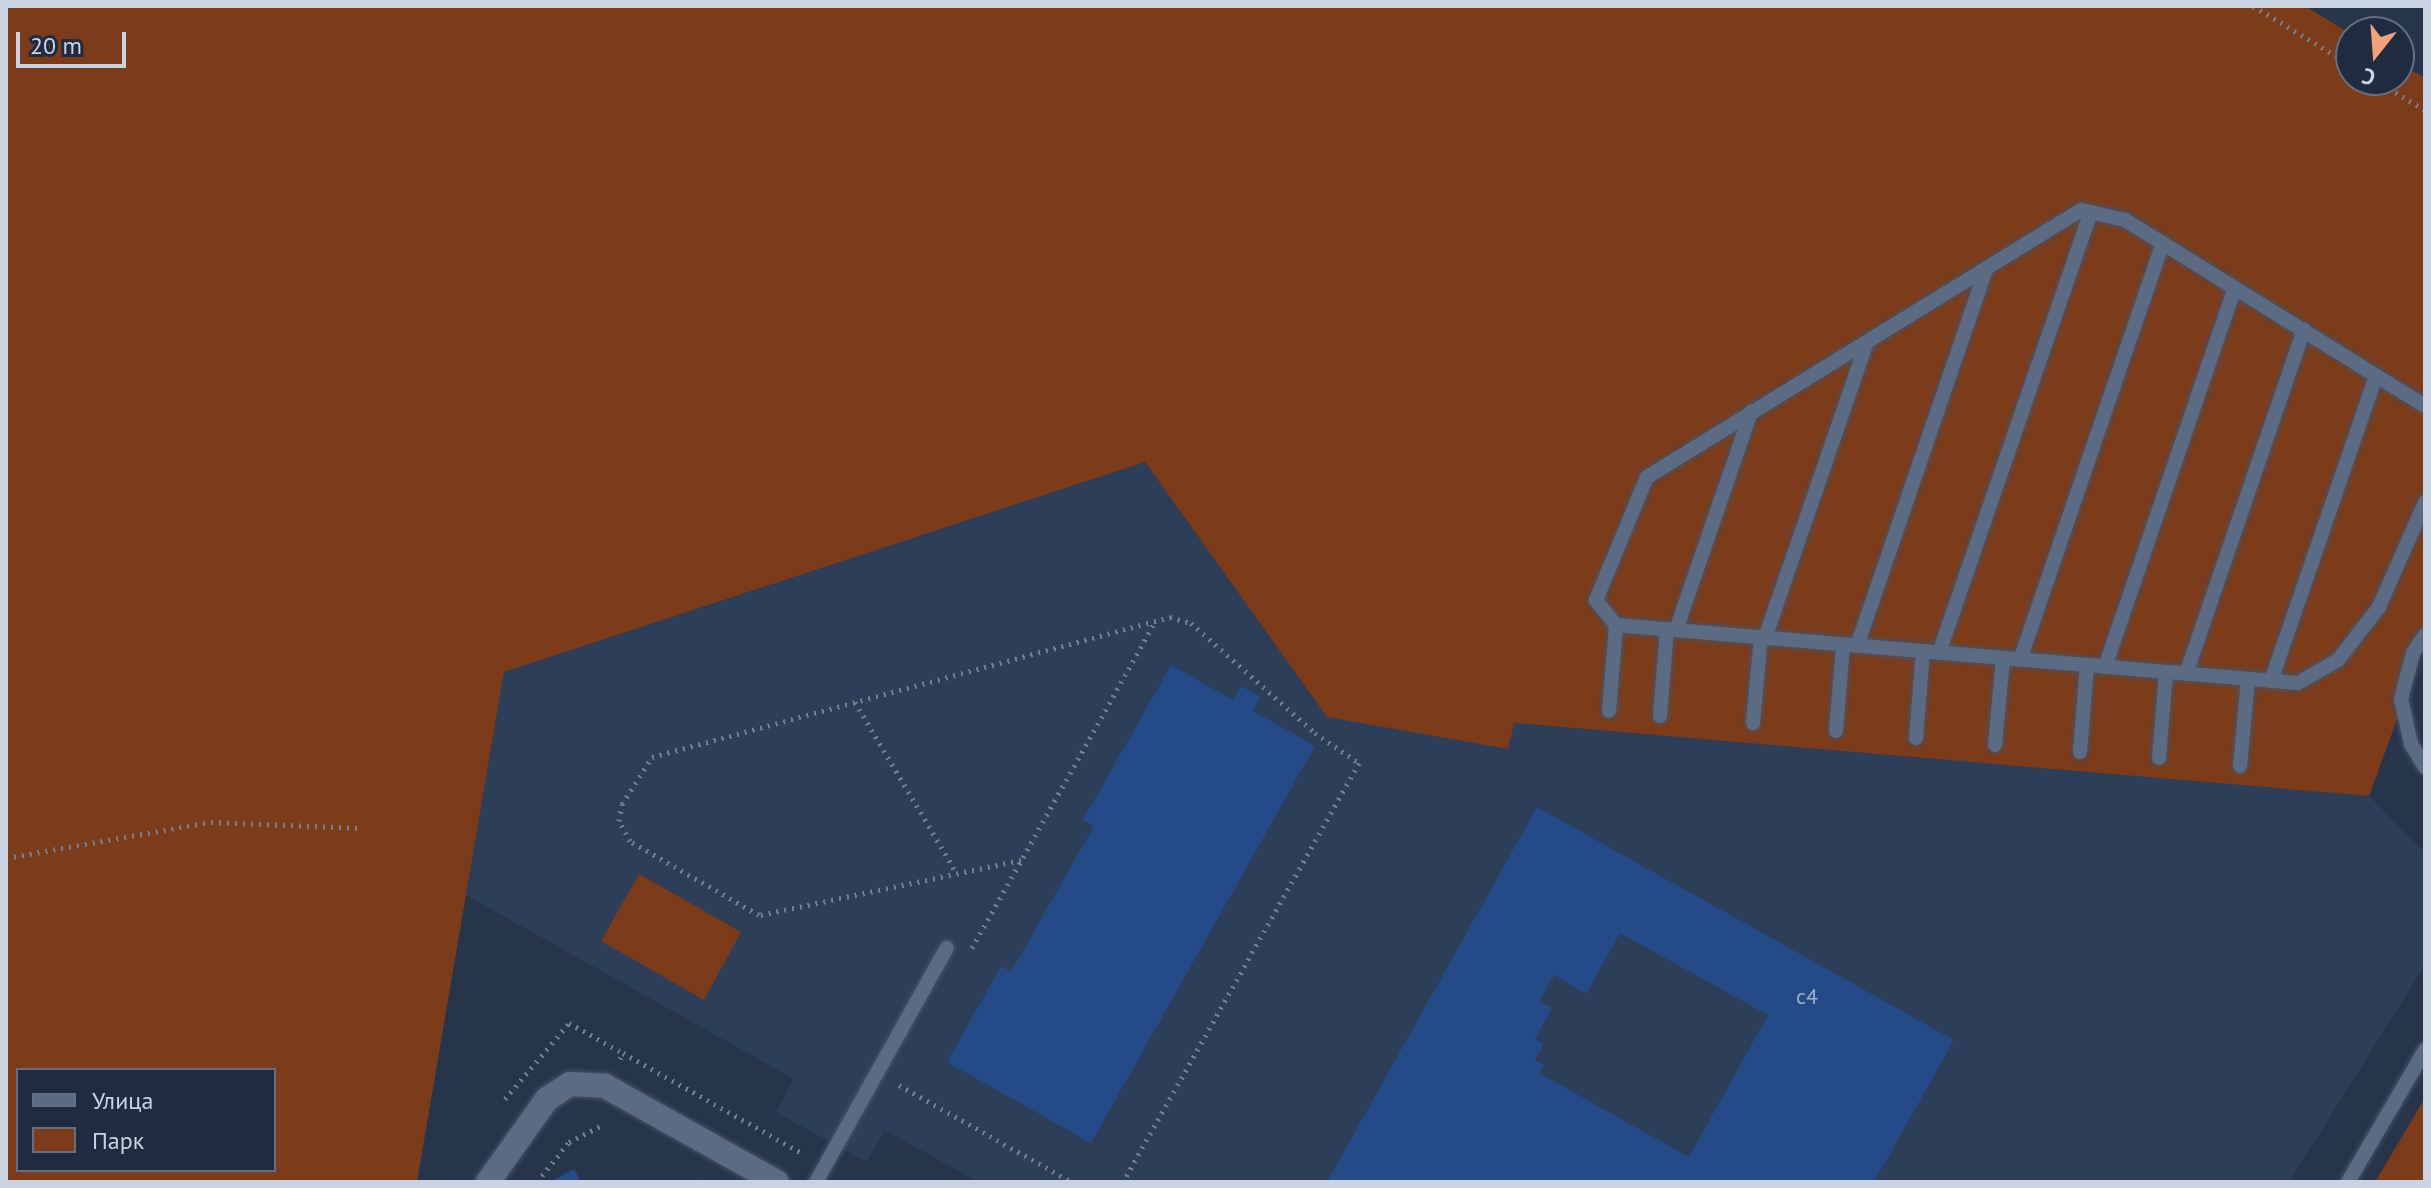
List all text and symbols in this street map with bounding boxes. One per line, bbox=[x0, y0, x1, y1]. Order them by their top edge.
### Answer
scale bar bbox=[20, 16, 130, 66]
north arrow bbox=[2335, 16, 2415, 96]
text: 20 m bbox=[30, 30, 82, 61]
text: С bbox=[2359, 62, 2379, 92]
house number: c4 bbox=[1796, 984, 1818, 1010]
legend bbox=[16, 1068, 276, 1172]
text: Улица bbox=[92, 1085, 153, 1116]
text: Парк bbox=[92, 1125, 144, 1156]

